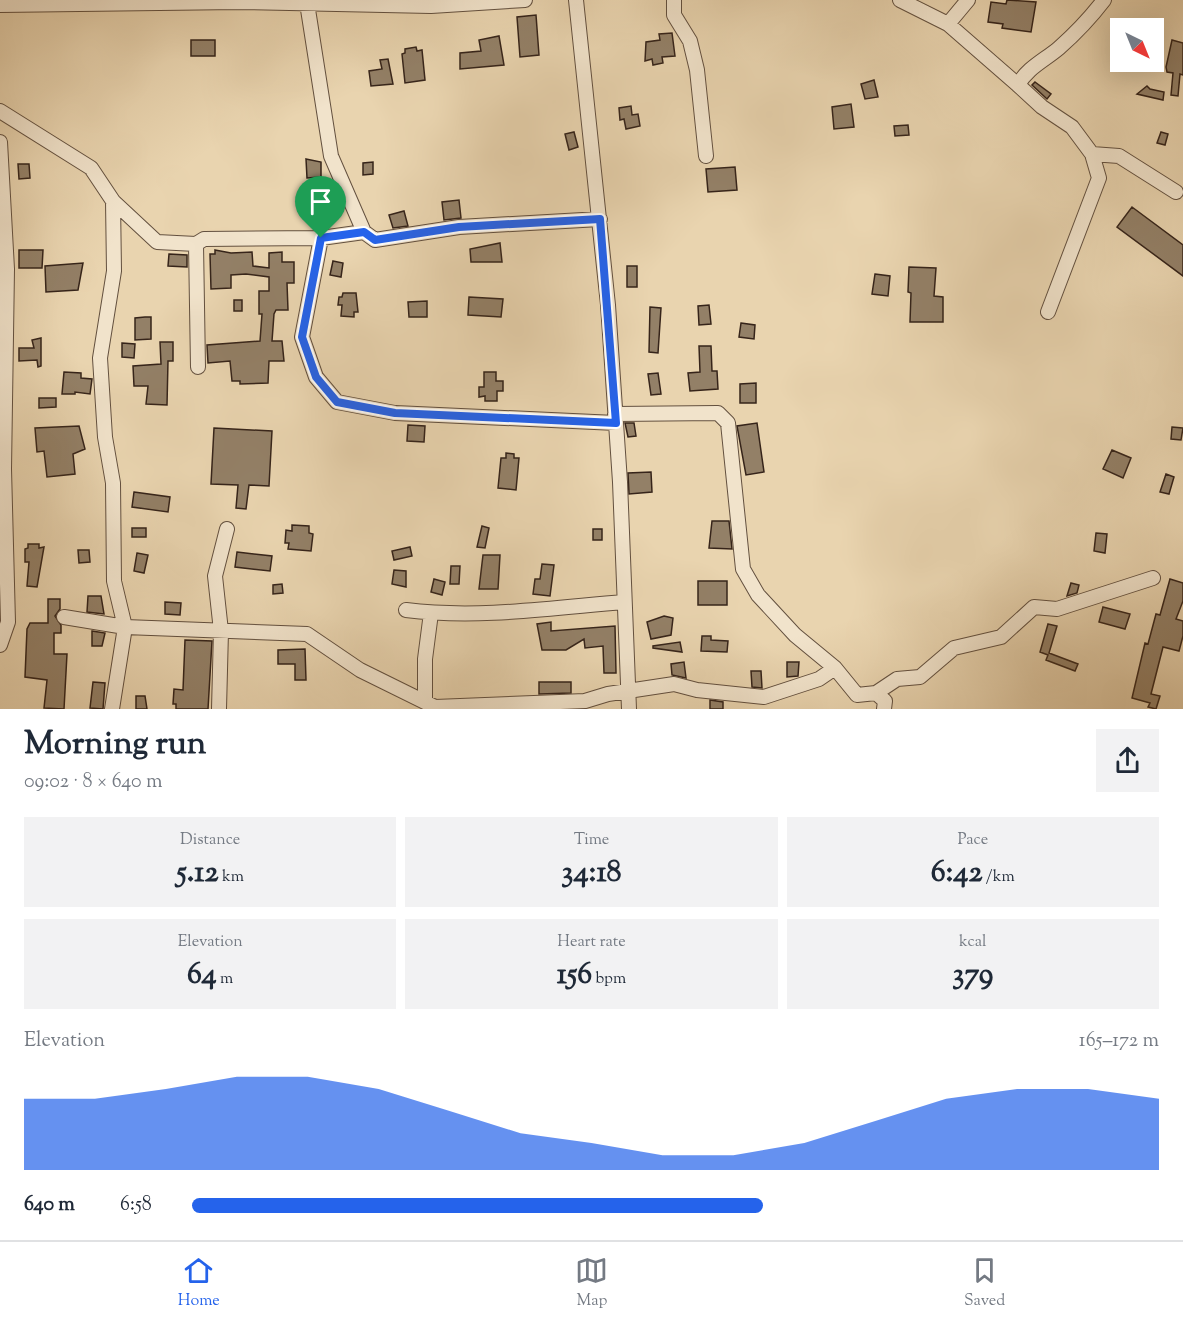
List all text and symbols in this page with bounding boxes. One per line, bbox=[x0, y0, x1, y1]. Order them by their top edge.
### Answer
north arrow bbox=[1110, 18, 1164, 72]
map controls bbox=[1110, 18, 1164, 72]
pin bbox=[295, 176, 346, 238]
icon: arrive bbox=[304, 185, 337, 218]
text: Morning run bbox=[24, 721, 206, 769]
button: share bbox=[1096, 729, 1159, 792]
text: 09:02 · 8 × 640 m bbox=[24, 768, 163, 797]
text: Distance bbox=[180, 829, 240, 852]
text: Time bbox=[574, 829, 609, 852]
text: Pace bbox=[958, 829, 988, 852]
text: 5.12 bbox=[176, 852, 219, 895]
text: 34:18 bbox=[561, 852, 622, 895]
text: 6:42 bbox=[931, 852, 982, 895]
text: km bbox=[219, 866, 244, 889]
text: /km bbox=[982, 866, 1015, 889]
text: Elevation bbox=[178, 931, 243, 954]
text: Heart rate bbox=[557, 931, 626, 954]
text: kcal bbox=[959, 931, 987, 954]
text: 64 bbox=[187, 954, 217, 997]
text: 156 bbox=[557, 954, 592, 997]
text: 379 bbox=[952, 954, 993, 997]
text: m bbox=[217, 968, 233, 991]
text: bpm bbox=[592, 968, 626, 991]
text: Elevation bbox=[24, 1027, 105, 1056]
text: 165–172 m bbox=[1079, 1027, 1159, 1056]
text: 640 m bbox=[24, 1191, 75, 1220]
text: 6:58 bbox=[120, 1191, 152, 1220]
tab: Home bbox=[178, 1254, 220, 1313]
tab: Map bbox=[575, 1254, 608, 1313]
tab: Saved bbox=[964, 1254, 1005, 1313]

